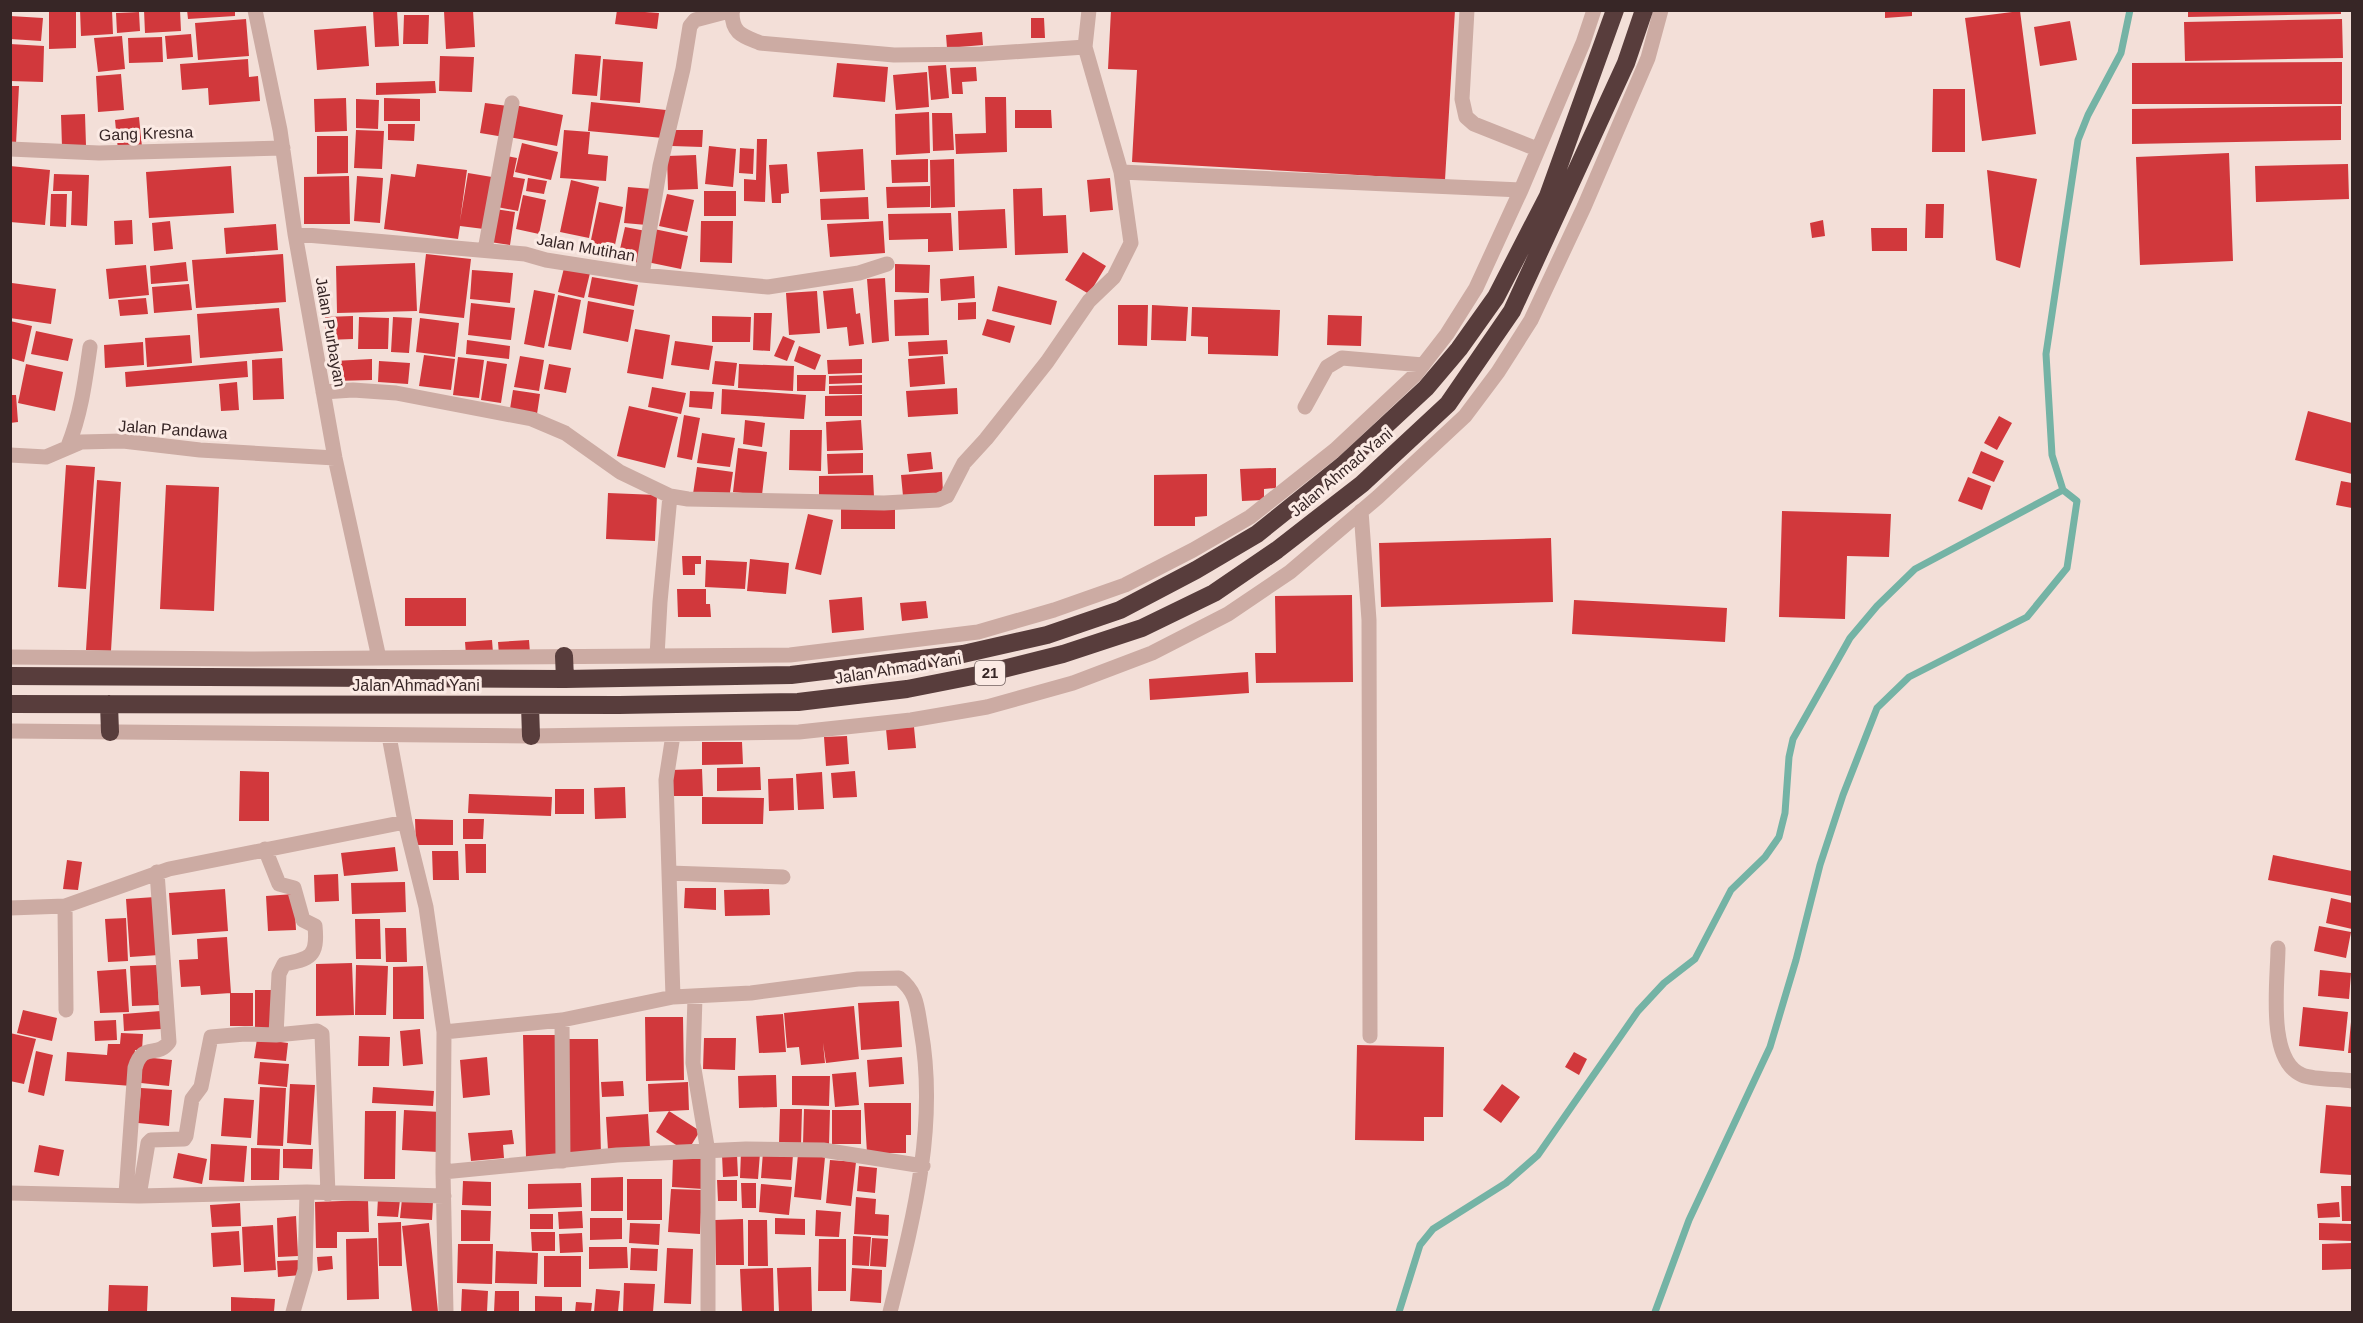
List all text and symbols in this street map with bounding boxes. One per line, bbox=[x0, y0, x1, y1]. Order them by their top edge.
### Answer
street label: Gang Kresna bbox=[99, 123, 194, 144]
street label: Jalan Mutihan bbox=[535, 230, 636, 265]
street label: Jalan Purbayan bbox=[312, 276, 349, 388]
street label: Jalan Pandawa bbox=[118, 417, 228, 442]
street label: Jalan Ahmad Yani bbox=[1287, 425, 1396, 520]
street label: Jalan Ahmad Yani bbox=[834, 650, 962, 687]
road number: 21 bbox=[975, 661, 1005, 685]
street label: Jalan Ahmad Yani bbox=[352, 677, 480, 694]

